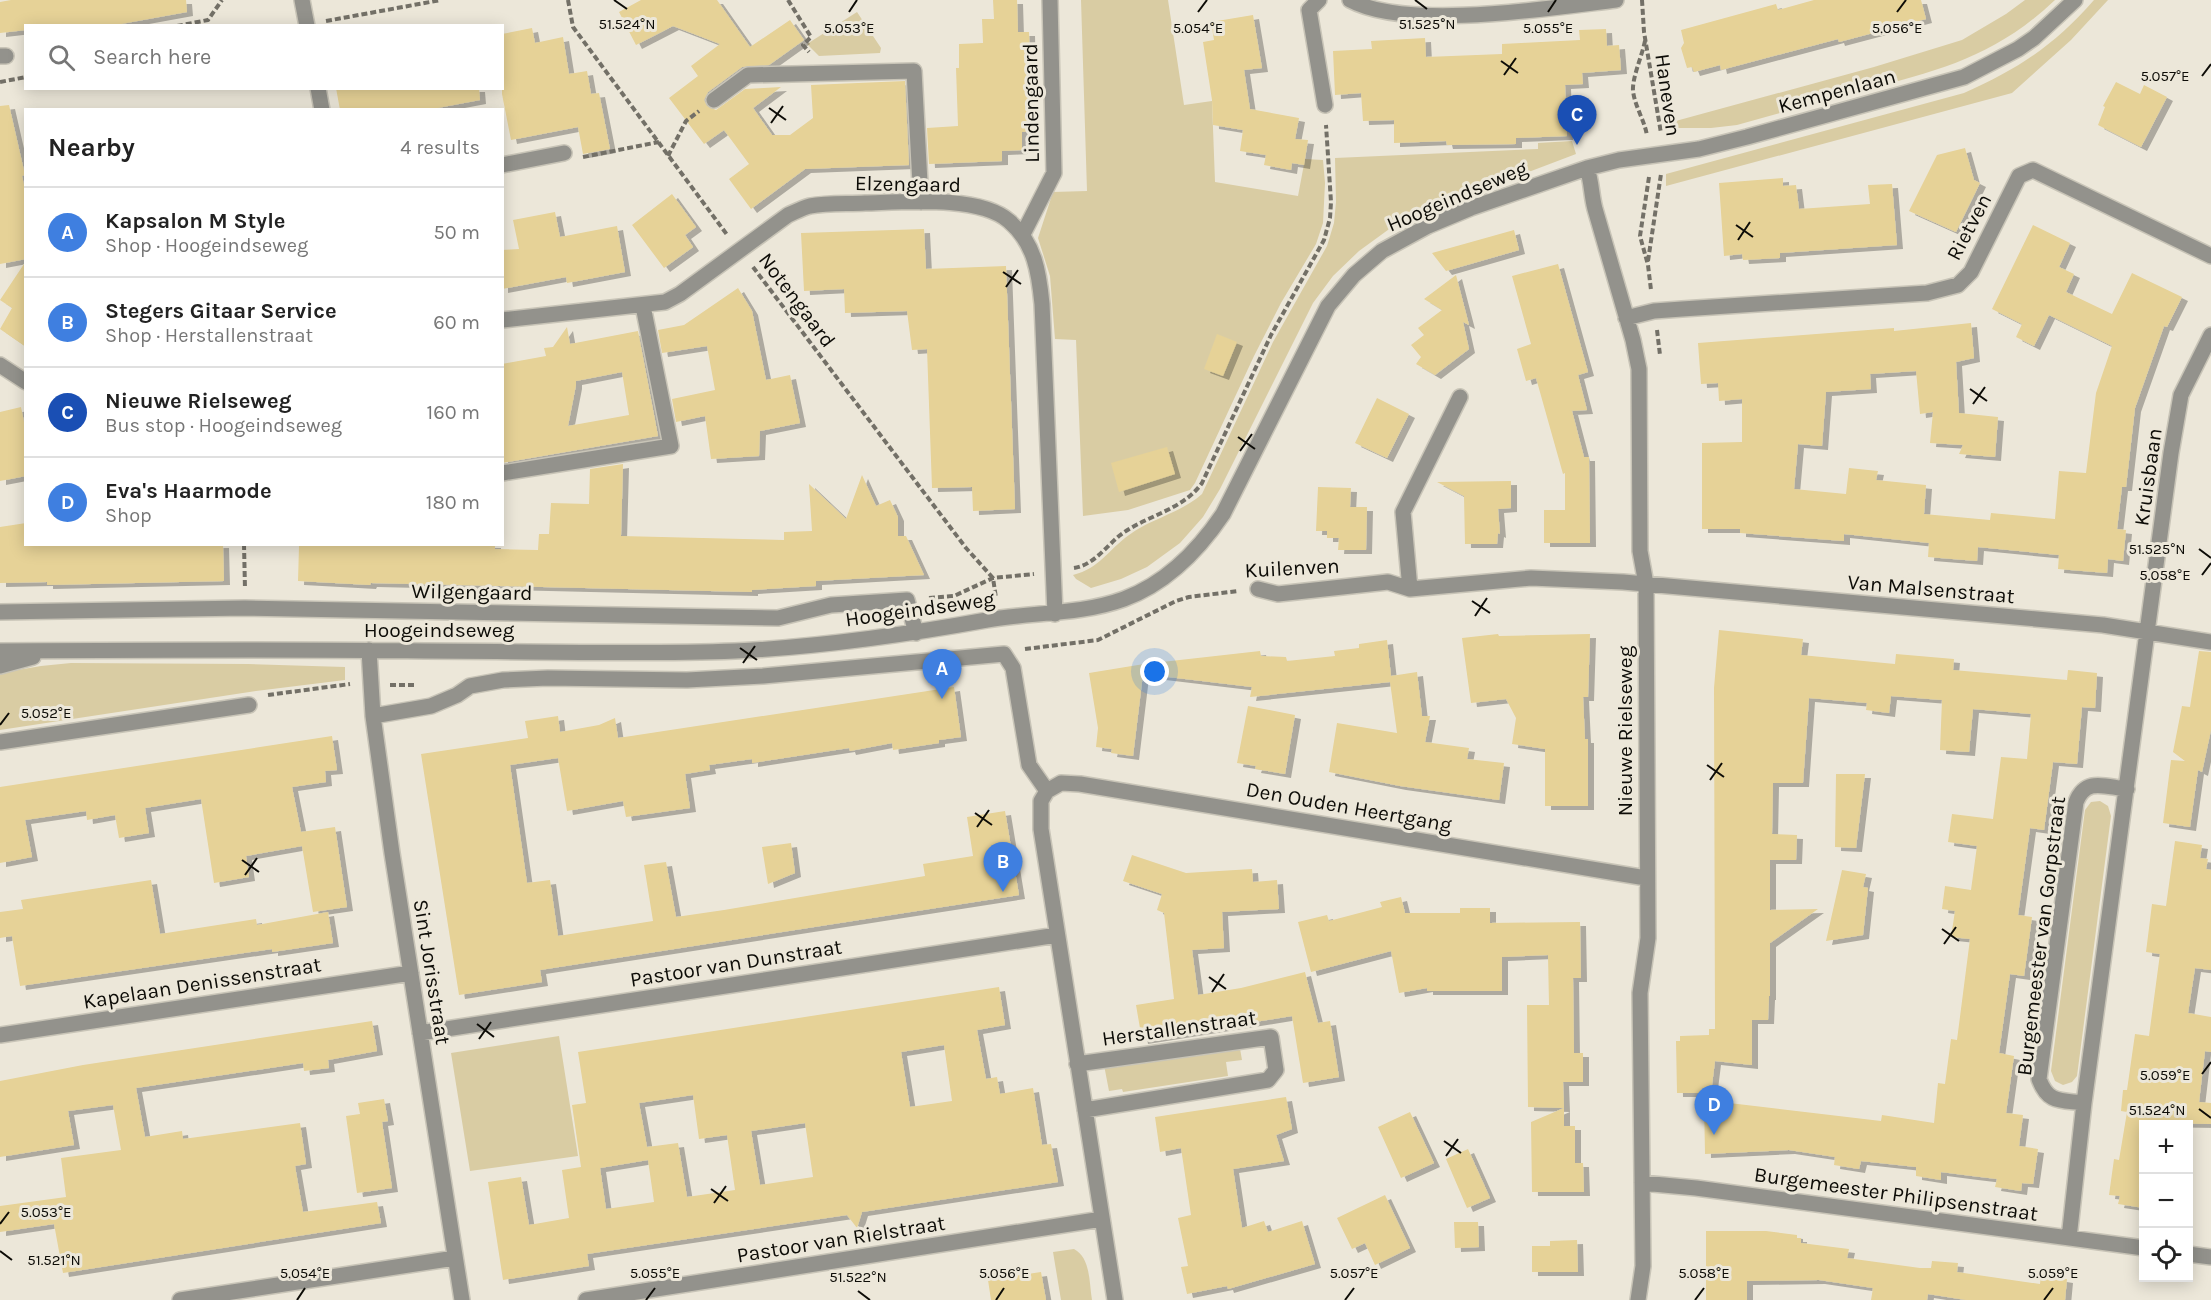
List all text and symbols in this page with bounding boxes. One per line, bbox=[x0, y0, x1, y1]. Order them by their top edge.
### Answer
text: 51.524°N bbox=[598, 15, 656, 33]
text: 51.525°N bbox=[1398, 15, 1456, 33]
text: 5.053°E bbox=[824, 19, 874, 37]
text: 5.054°E bbox=[1173, 19, 1223, 37]
text: 5.055°E bbox=[1523, 19, 1573, 37]
text: 5.056°E bbox=[1872, 19, 1922, 37]
search box bbox=[24, 24, 504, 90]
icon: search bbox=[45, 41, 78, 74]
street label: Lindengaard bbox=[1018, 43, 1044, 163]
text: Search here bbox=[93, 44, 211, 70]
street label: Haneven bbox=[1650, 52, 1686, 138]
street label: Kempenlaan bbox=[1776, 64, 1898, 118]
text: 5.057°E bbox=[2140, 67, 2190, 85]
pin: C bbox=[1558, 96, 1596, 145]
text: Nearby bbox=[48, 132, 135, 163]
text: 4 results bbox=[400, 136, 480, 159]
street label: Hoogeindseweg bbox=[1383, 155, 1531, 236]
street label: Elzengaard bbox=[855, 171, 961, 197]
street label: Rietven bbox=[1942, 190, 1996, 264]
text: Kapsalon M Style bbox=[105, 208, 286, 234]
text: A bbox=[61, 221, 74, 244]
text: 50 m bbox=[433, 221, 480, 244]
text: Shop · Hoogeindseweg bbox=[105, 234, 308, 257]
street label: Notengaard bbox=[754, 248, 840, 352]
text: Stegers Gitaar Service bbox=[105, 298, 337, 324]
text: B bbox=[61, 311, 74, 334]
text: 60 m bbox=[433, 311, 480, 334]
text: Shop · Herstallenstraat bbox=[105, 324, 313, 347]
text: Nieuwe Rielseweg bbox=[105, 388, 291, 414]
text: C bbox=[61, 401, 74, 424]
text: 160 m bbox=[427, 401, 480, 424]
text: Bus stop · Hoogeindseweg bbox=[105, 414, 342, 437]
street label: Kruisbaan bbox=[2129, 427, 2167, 527]
text: Eva's Haarmode bbox=[105, 478, 272, 504]
text: D bbox=[61, 491, 74, 514]
text: 180 m bbox=[426, 491, 480, 514]
text: Shop bbox=[105, 504, 152, 527]
text: 51.525°N bbox=[2128, 540, 2186, 558]
street label: Kuilenven bbox=[1244, 554, 1340, 582]
text: 5.058°E bbox=[2139, 566, 2191, 584]
street label: Van Malsenstraat bbox=[1846, 570, 2016, 608]
street label: Wilgengaard bbox=[411, 579, 533, 605]
street label: Hoogeindseweg bbox=[844, 587, 996, 631]
street label: Hoogeindseweg bbox=[364, 618, 514, 642]
street label: Nieuwe Rielseweg bbox=[1613, 646, 1637, 816]
pin: A bbox=[922, 650, 962, 699]
your location bbox=[1140, 657, 1169, 686]
text: 5.052°E bbox=[21, 704, 71, 722]
street label: Den Ouden Heertgang bbox=[1244, 777, 1454, 837]
street label: Burgemeester van Gorpstraat bbox=[2012, 795, 2070, 1077]
pin: B bbox=[984, 842, 1022, 892]
street label: Sint Jorisstraat bbox=[409, 898, 455, 1047]
street label: Pastoor van Dunstraat bbox=[628, 934, 844, 992]
street label: Kapelaan Denissenstraat bbox=[81, 952, 323, 1014]
street label: Herstallenstraat bbox=[1100, 1005, 1258, 1051]
text: 5.059°E bbox=[2140, 1066, 2190, 1084]
pin: D bbox=[1694, 1086, 1734, 1135]
text: 51.524°N bbox=[2128, 1101, 2186, 1119]
map controls bbox=[2139, 1120, 2193, 1282]
button: + bbox=[2139, 1120, 2193, 1174]
street label: Burgemeester Philipsenstraat bbox=[1753, 1162, 2039, 1226]
button: − bbox=[2139, 1174, 2193, 1228]
text: 5.053°E bbox=[21, 1203, 71, 1221]
street label: Pastoor van Rielstraat bbox=[735, 1211, 947, 1267]
button: locate bbox=[2139, 1228, 2193, 1282]
text: 51.521°N bbox=[27, 1251, 81, 1269]
text: 5.054°E bbox=[280, 1264, 330, 1282]
text: 5.055°E bbox=[630, 1264, 680, 1282]
text: 5.056°E bbox=[979, 1264, 1029, 1282]
text: 5.057°E bbox=[1329, 1264, 1379, 1282]
text: 5.058°E bbox=[1678, 1264, 1730, 1282]
text: 5.059°E bbox=[2028, 1264, 2078, 1282]
text: 51.522°N bbox=[829, 1268, 887, 1286]

